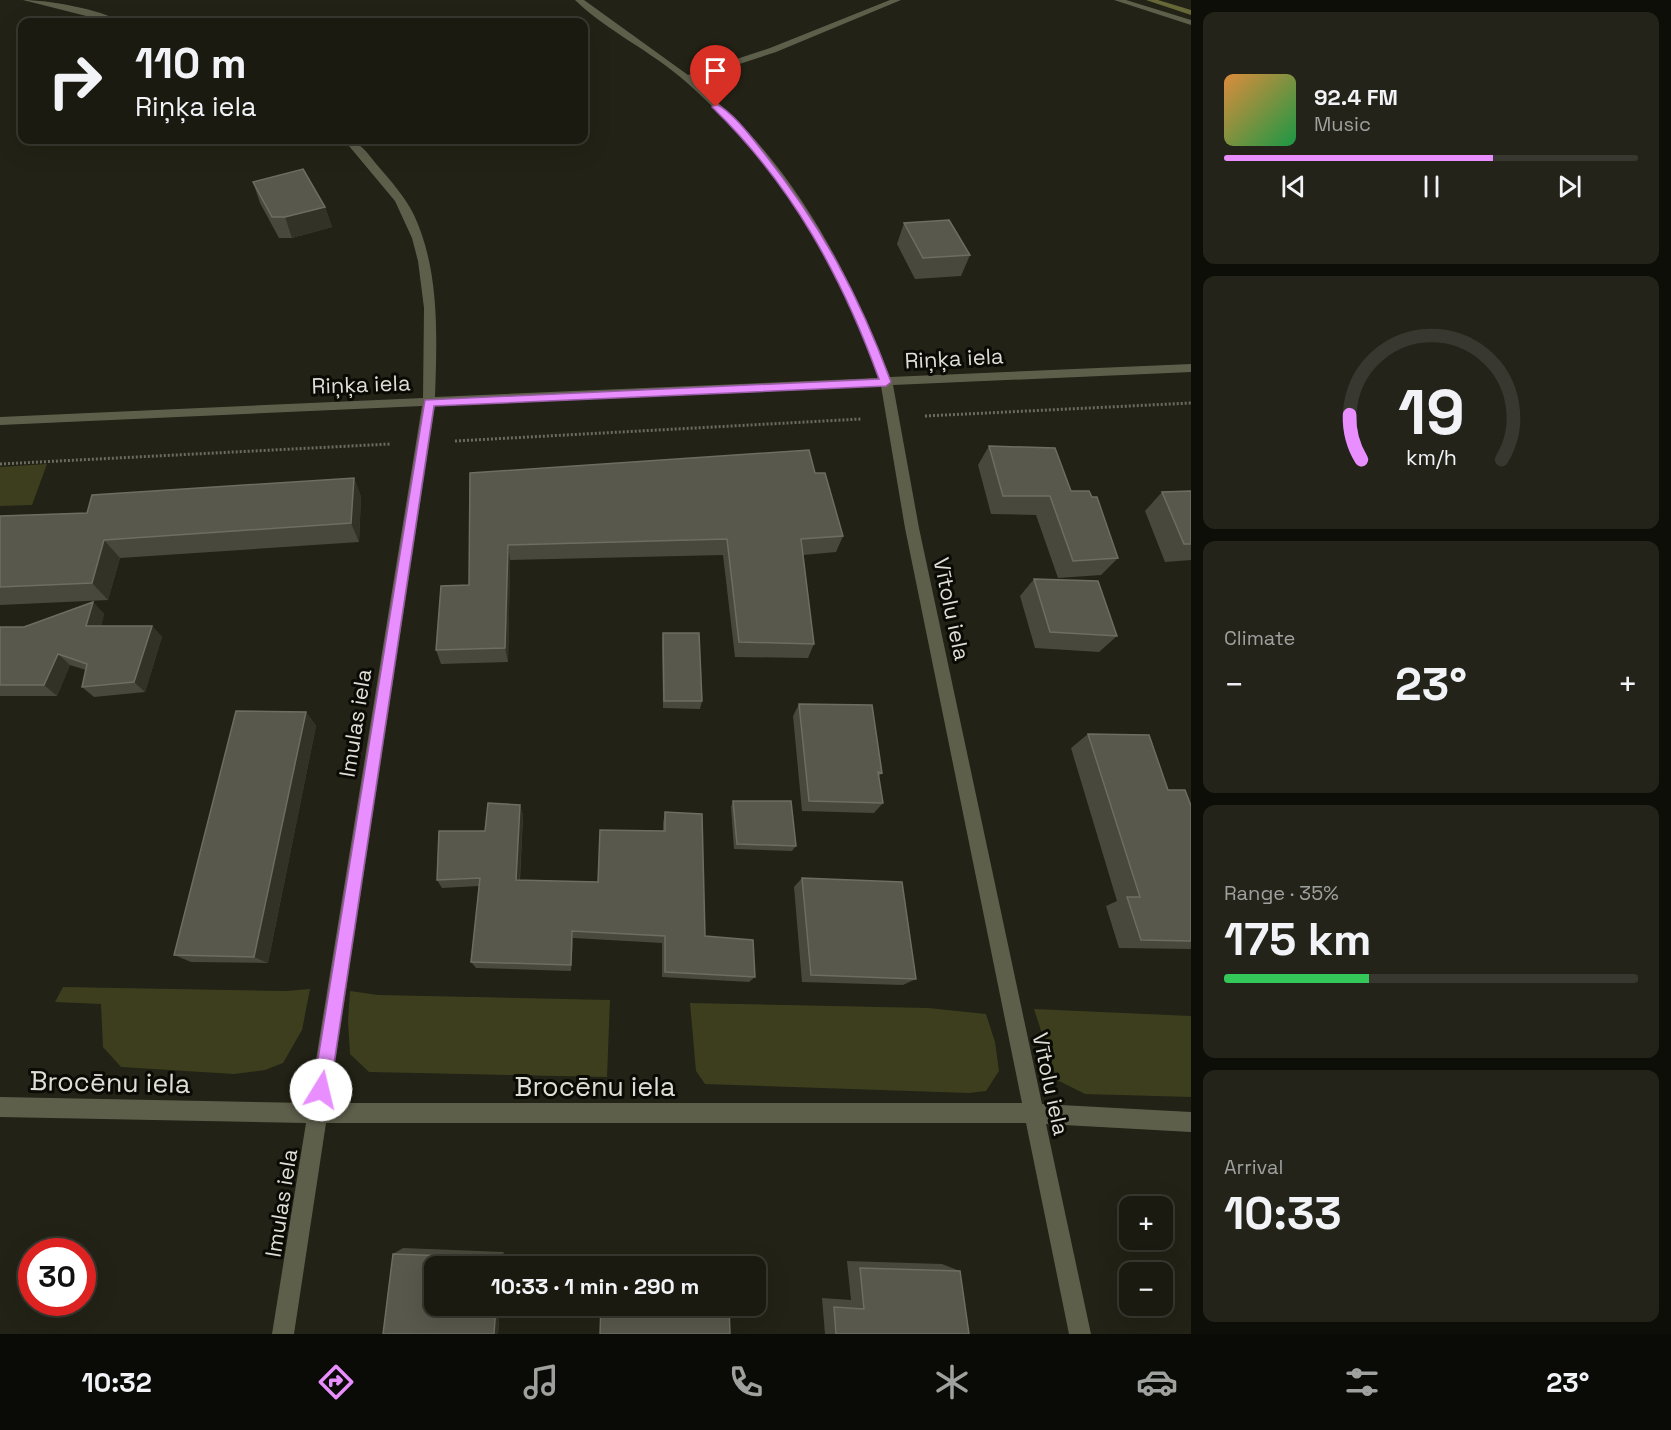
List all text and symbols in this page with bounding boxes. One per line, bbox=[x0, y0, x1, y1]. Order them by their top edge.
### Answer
text: 110 m bbox=[135, 37, 247, 90]
icon: right bbox=[36, 42, 114, 120]
pin bbox=[690, 45, 741, 107]
icon: arrive bbox=[699, 54, 732, 87]
text: 92.4 FM bbox=[1314, 83, 1398, 111]
text: Riņķa iela bbox=[135, 89, 257, 124]
text: Music bbox=[1314, 111, 1371, 137]
icon: previous bbox=[1277, 170, 1310, 203]
icon: pause bbox=[1415, 170, 1448, 203]
icon: next bbox=[1553, 170, 1586, 203]
street label: Riņķa iela bbox=[904, 341, 1005, 375]
street label: Riņķa iela bbox=[311, 368, 411, 400]
text: 19 bbox=[1398, 373, 1464, 452]
text: km/h bbox=[1405, 444, 1457, 471]
street label: Vītolu iela bbox=[927, 555, 977, 663]
text: Climate bbox=[1224, 625, 1295, 651]
text: 23° bbox=[1395, 656, 1467, 713]
text: − bbox=[1224, 664, 1244, 706]
text: + bbox=[1618, 664, 1638, 706]
street label: Imulas iela bbox=[333, 667, 377, 779]
text: Range · 35% bbox=[1224, 880, 1339, 906]
text: 175 km bbox=[1224, 911, 1372, 968]
street label: Vītolu iela bbox=[1026, 1030, 1076, 1138]
position arrow bbox=[289, 1058, 353, 1122]
street label: Brocēnu iela bbox=[29, 1063, 191, 1101]
street label: Brocēnu iela bbox=[515, 1069, 675, 1104]
street label: Imulas iela bbox=[259, 1147, 303, 1259]
text: Arrival bbox=[1224, 1154, 1283, 1180]
text: 10:33 bbox=[1224, 1185, 1342, 1242]
map controls bbox=[1119, 1196, 1173, 1316]
button: + bbox=[1119, 1196, 1173, 1250]
speed limit sign: 30 bbox=[18, 1238, 96, 1316]
button: − bbox=[1119, 1262, 1173, 1316]
text: 10:33 · 1 min · 290 m bbox=[491, 1272, 699, 1300]
icon: directions bbox=[315, 1361, 357, 1403]
icon: music bbox=[520, 1361, 562, 1403]
icon: phone bbox=[725, 1361, 767, 1403]
icon: climate bbox=[931, 1361, 973, 1403]
icon: car bbox=[1136, 1361, 1178, 1403]
icon: filters bbox=[1341, 1361, 1383, 1403]
text: 10:32 bbox=[82, 1365, 152, 1400]
text: 23° bbox=[1546, 1365, 1589, 1400]

